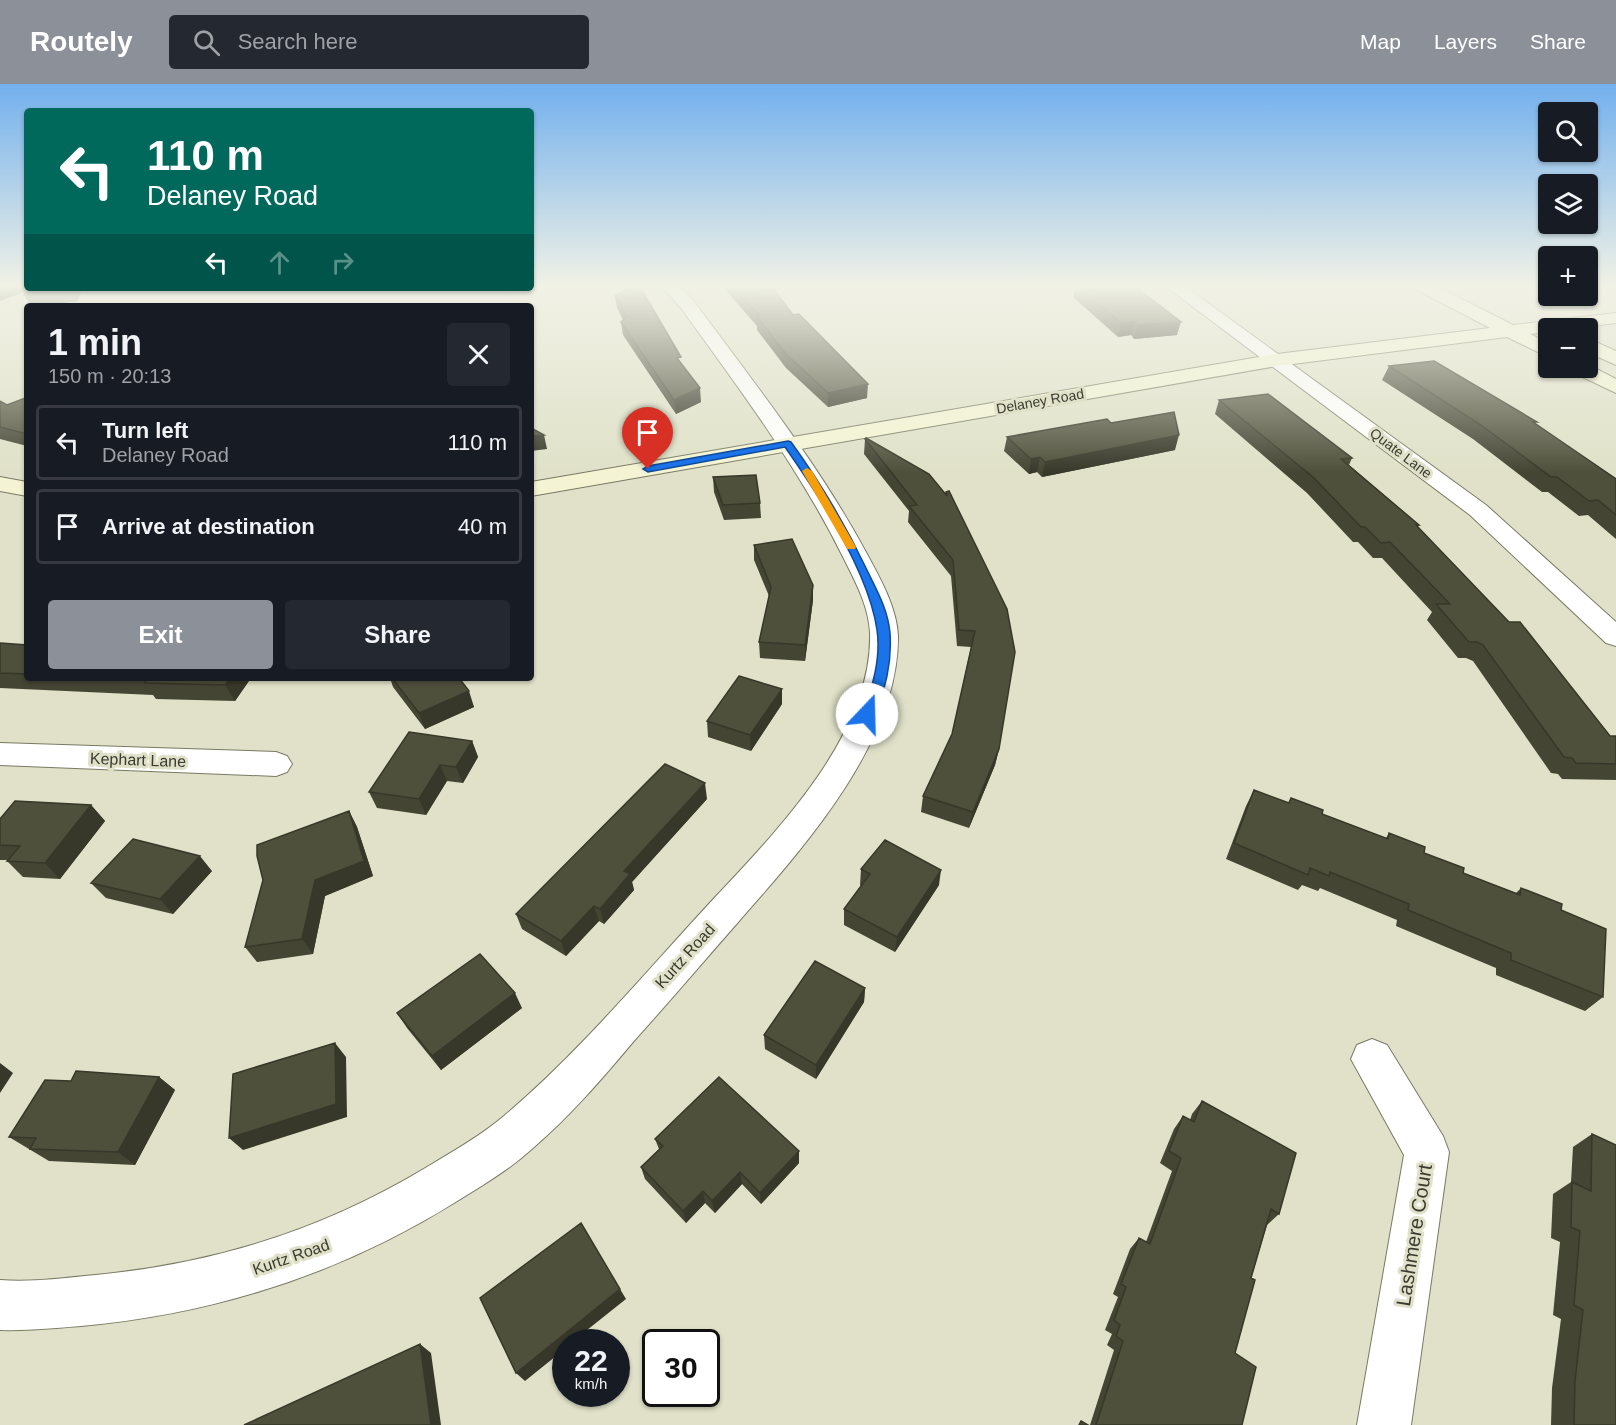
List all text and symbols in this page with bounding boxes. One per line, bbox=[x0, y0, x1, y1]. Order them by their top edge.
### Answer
search box bbox=[169, 15, 589, 69]
text: Routely bbox=[30, 26, 133, 57]
icon: search bbox=[190, 26, 223, 59]
text: Search here bbox=[238, 29, 358, 54]
text: Map bbox=[1360, 30, 1401, 53]
text: Layers bbox=[1434, 30, 1497, 53]
text: Share bbox=[1530, 30, 1586, 53]
map controls bbox=[1538, 102, 1598, 378]
button: search bbox=[1538, 102, 1598, 162]
icon: left bbox=[48, 132, 126, 210]
text: 110 m bbox=[147, 132, 264, 179]
button: layers bbox=[1538, 174, 1598, 234]
text: Delaney Road bbox=[147, 181, 318, 211]
icon: left bbox=[200, 246, 233, 279]
icon: ahead bbox=[263, 246, 296, 279]
icon: right bbox=[326, 246, 359, 279]
button: + bbox=[1538, 246, 1598, 306]
button: − bbox=[1538, 318, 1598, 378]
text: 1 min bbox=[48, 322, 142, 363]
button: close bbox=[447, 323, 510, 386]
text: 150 m · 20:13 bbox=[48, 365, 171, 387]
street label: Delaney Road bbox=[995, 385, 1085, 417]
pin bbox=[622, 407, 673, 469]
icon: arrive bbox=[631, 416, 664, 449]
text: Turn left bbox=[102, 418, 188, 443]
street label: Quate Lane bbox=[1367, 425, 1435, 482]
icon: left bbox=[51, 426, 84, 459]
text: 110 m bbox=[447, 430, 507, 455]
text: Delaney Road bbox=[102, 444, 229, 466]
icon: arrive bbox=[51, 510, 84, 543]
text: Arrive at destination bbox=[102, 514, 315, 539]
text: 40 m bbox=[458, 514, 507, 539]
button: Exit bbox=[48, 600, 273, 669]
button: Share bbox=[285, 600, 510, 669]
position arrow bbox=[835, 682, 899, 746]
street label: Kephart Lane bbox=[90, 750, 186, 770]
street label: Kurtz Road bbox=[652, 921, 718, 991]
street label: Lashmere Court bbox=[1392, 1162, 1436, 1308]
street label: Kurtz Road bbox=[250, 1236, 332, 1278]
speed limit sign: 30 bbox=[642, 1329, 720, 1407]
text: 22 bbox=[574, 1344, 608, 1377]
text: km/h bbox=[575, 1375, 607, 1392]

